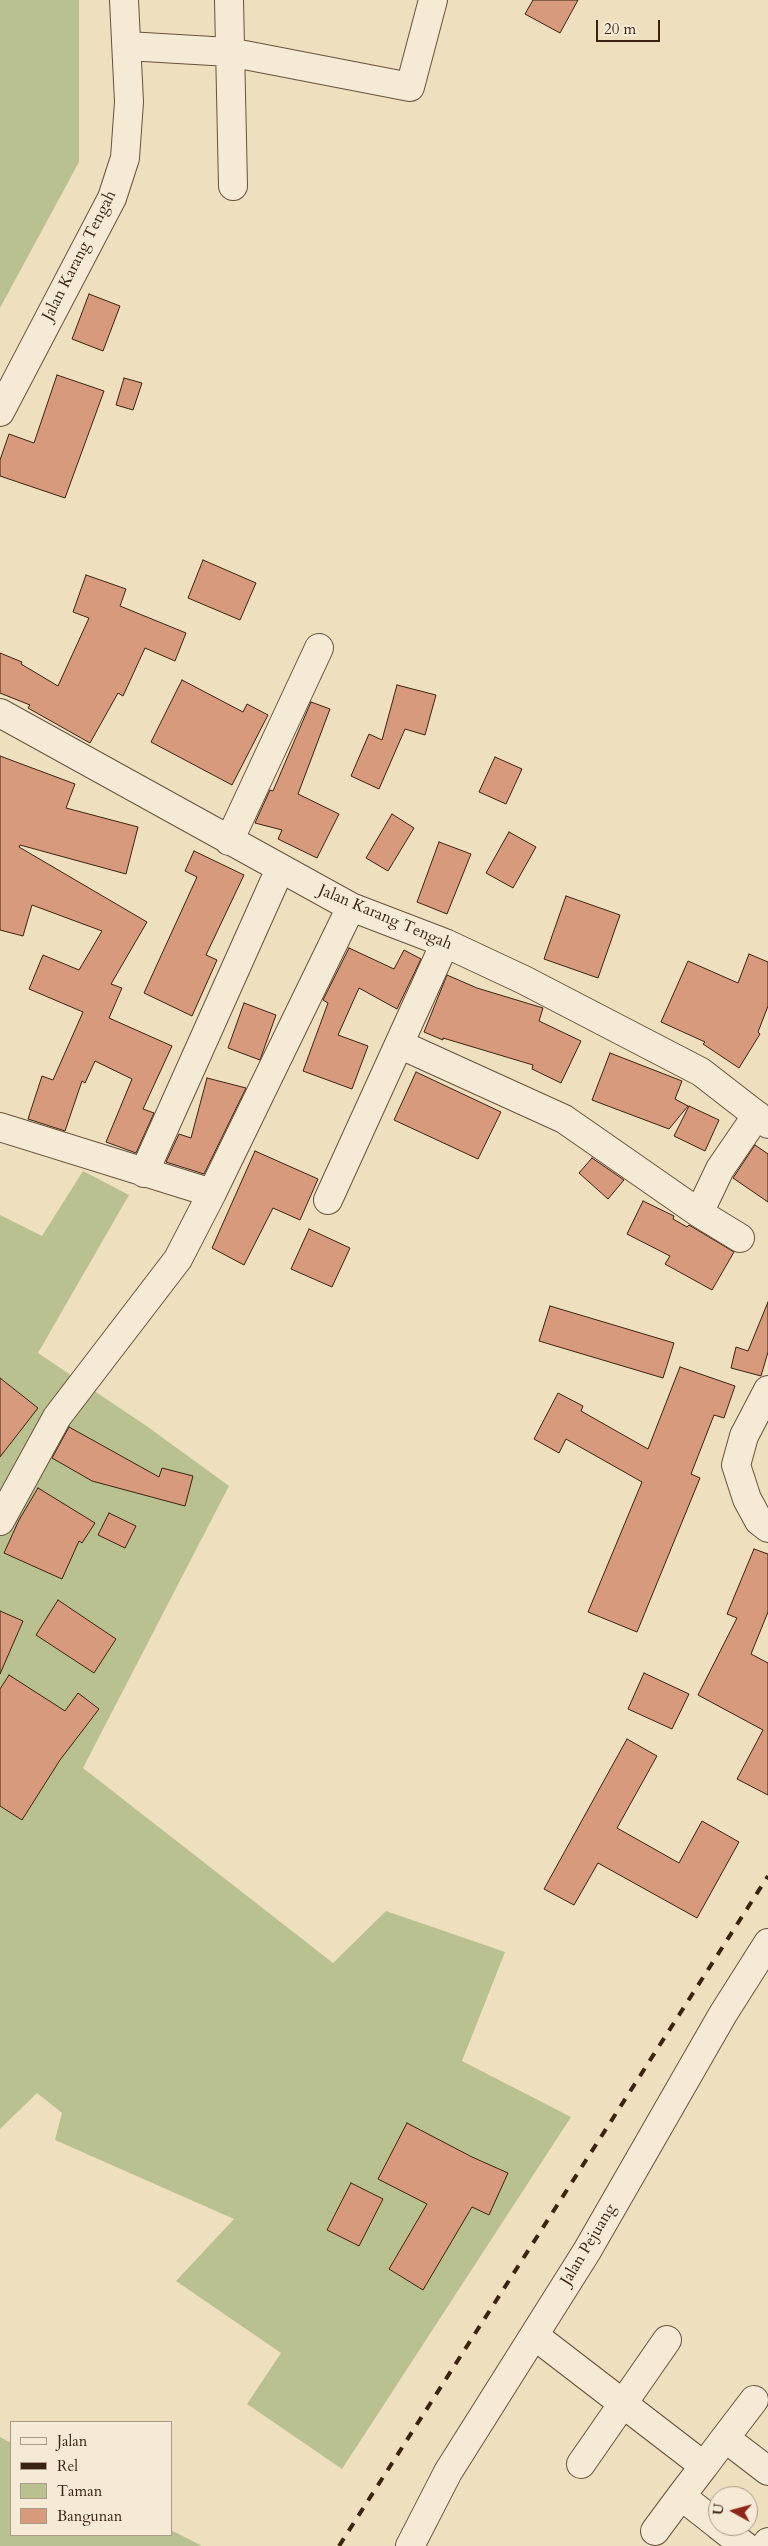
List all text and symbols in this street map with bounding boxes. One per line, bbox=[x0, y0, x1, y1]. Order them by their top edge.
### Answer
scale bar bbox=[598, 10, 662, 42]
text: 20 m bbox=[604, 19, 636, 39]
street label: Jalan Karang Tengah bbox=[39, 188, 121, 324]
street label: Jalan Karang Tengah bbox=[315, 881, 455, 955]
street label: Jalan Pejuang bbox=[557, 2201, 621, 2289]
legend bbox=[10, 2421, 172, 2536]
text: Jalan bbox=[57, 2431, 87, 2451]
text: Rel bbox=[57, 2456, 78, 2476]
text: Taman bbox=[57, 2481, 102, 2501]
north arrow bbox=[708, 2486, 758, 2536]
text: U bbox=[708, 2502, 729, 2516]
text: Bangunan bbox=[57, 2506, 122, 2526]

